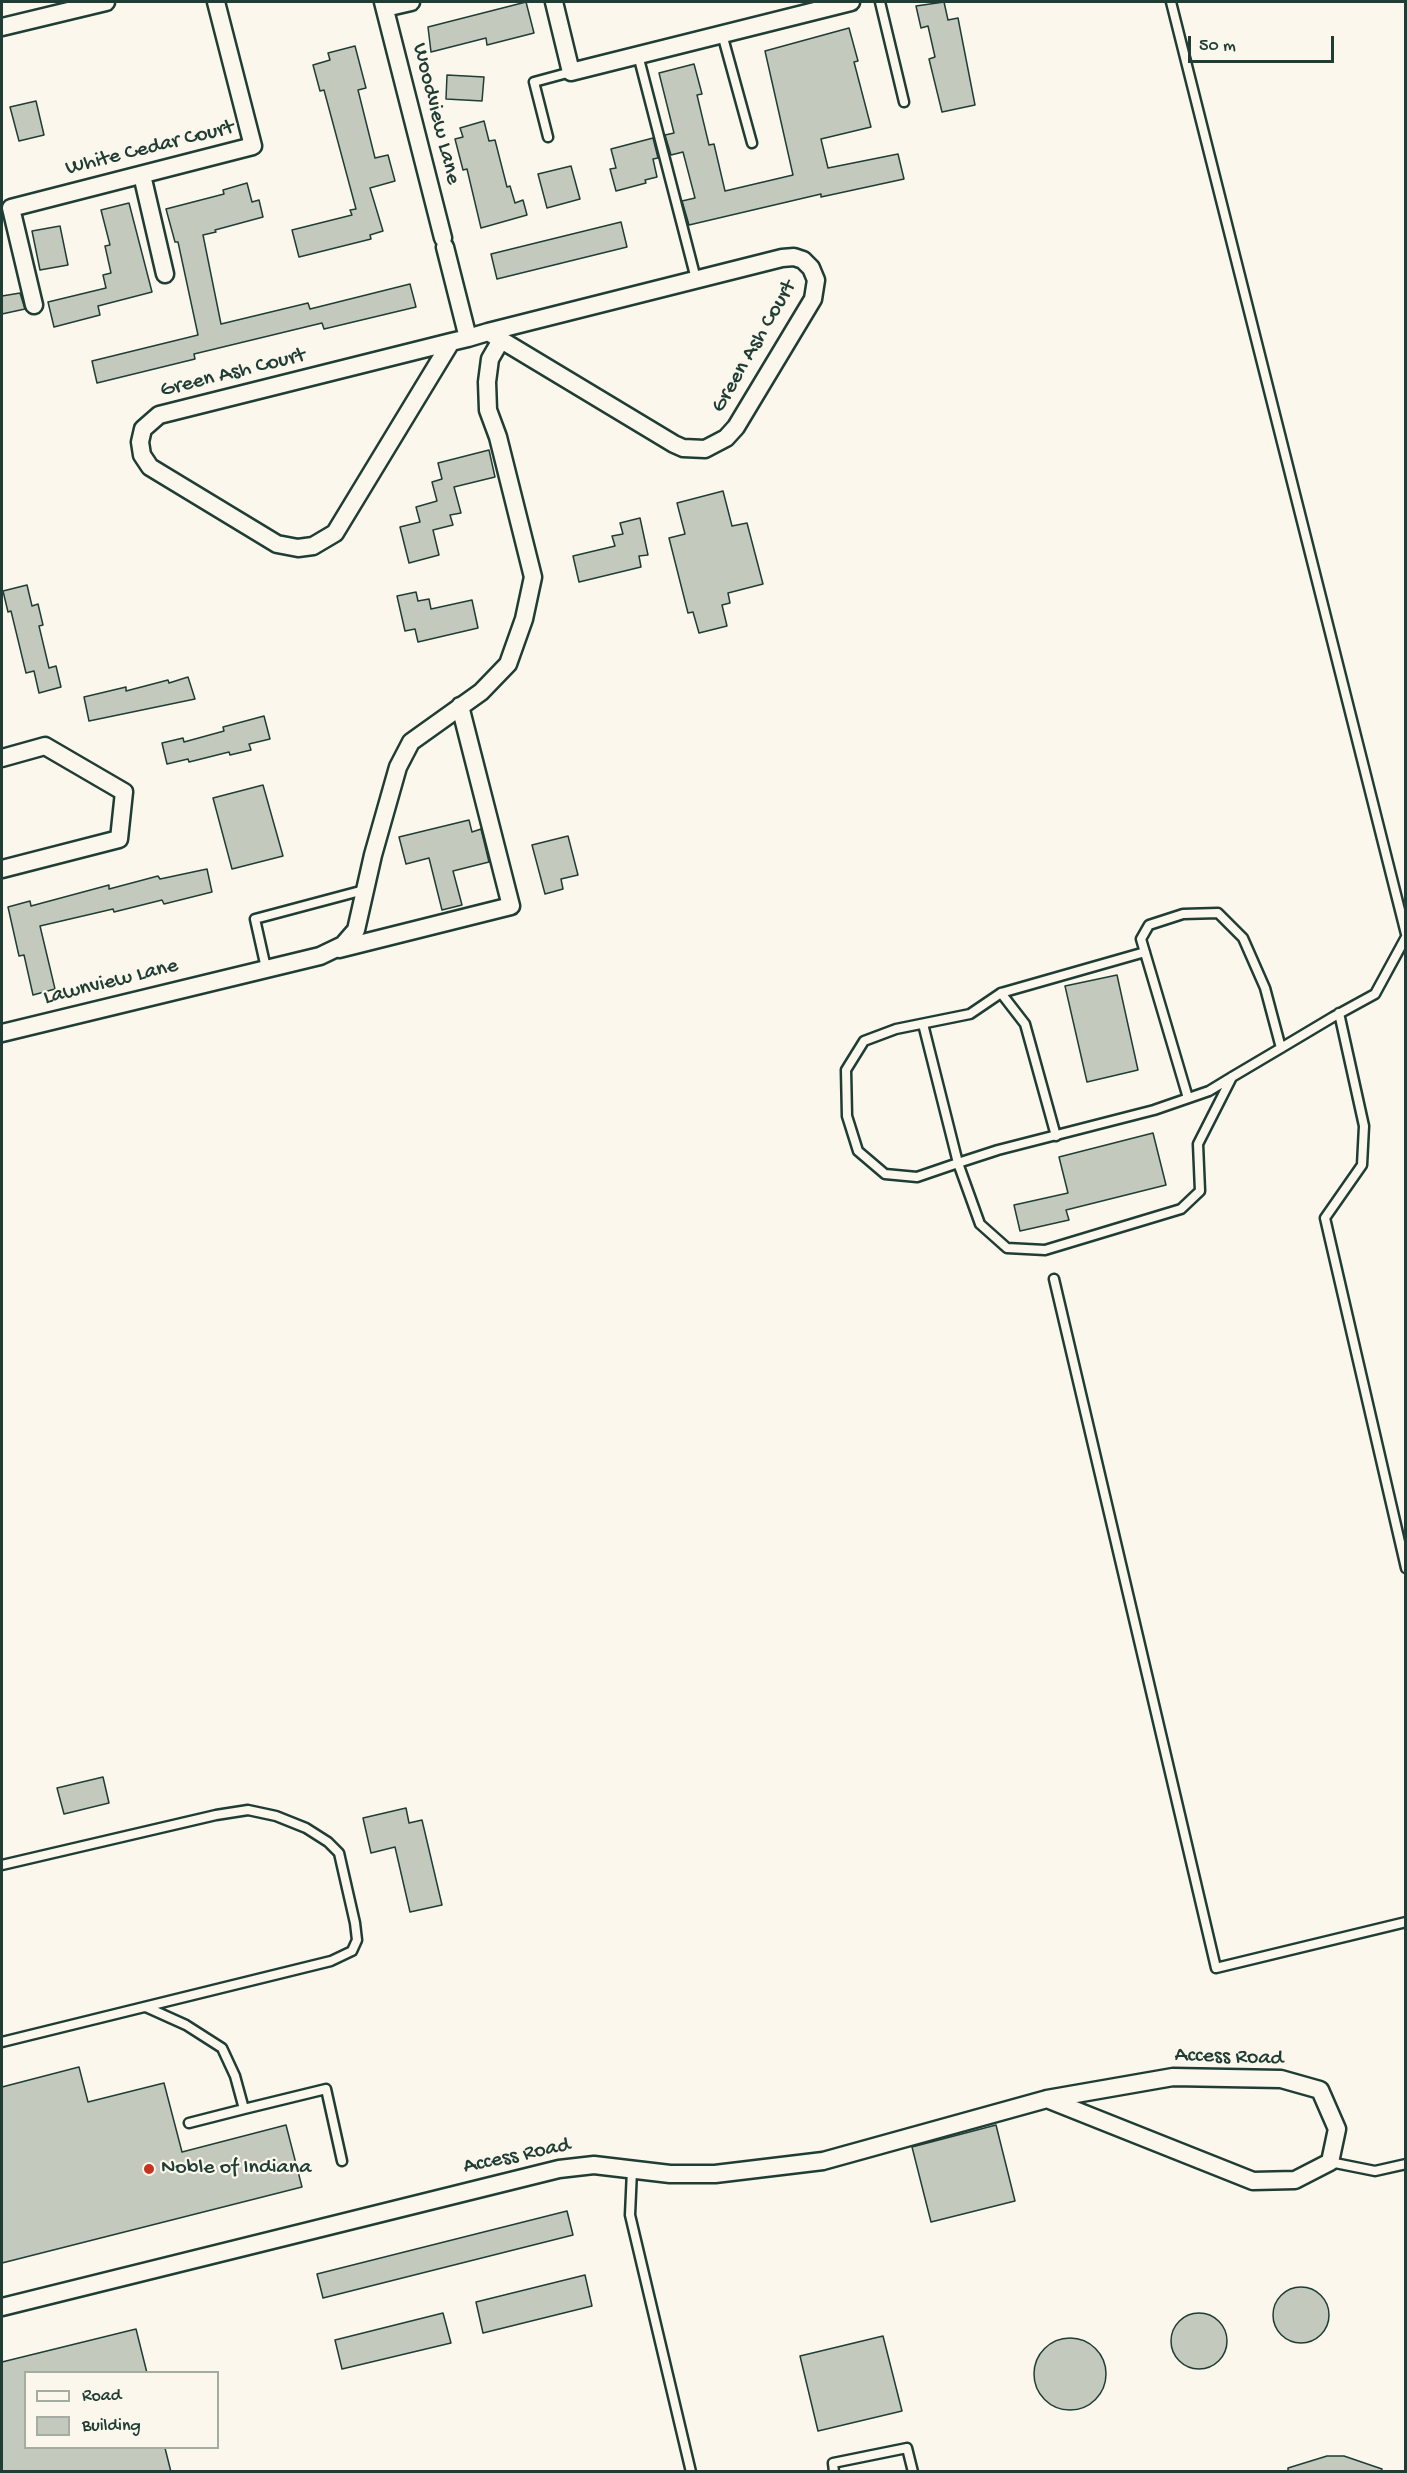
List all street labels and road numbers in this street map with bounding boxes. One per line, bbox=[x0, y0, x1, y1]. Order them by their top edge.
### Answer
street label: Woodview Lane bbox=[405, 41, 465, 187]
street label: White Cedar Court bbox=[63, 115, 237, 183]
street label: Green Ash Court bbox=[706, 276, 804, 418]
street label: Green Ash Court bbox=[158, 343, 308, 405]
street label: Lawnview Lane bbox=[41, 954, 181, 1012]
street label: Access Road bbox=[1174, 2043, 1284, 2073]
street label: Access Road bbox=[461, 2133, 573, 2181]

